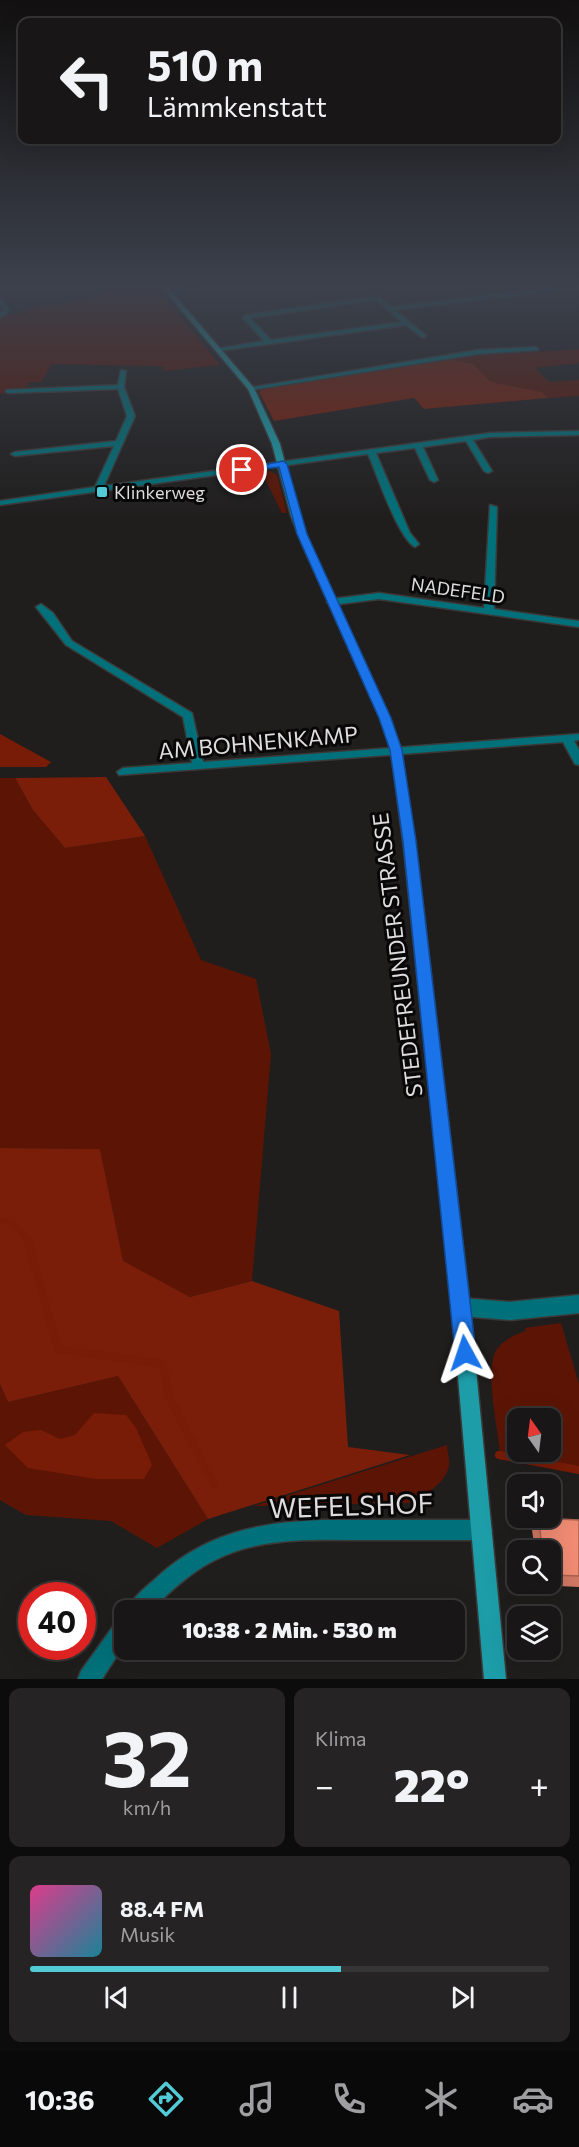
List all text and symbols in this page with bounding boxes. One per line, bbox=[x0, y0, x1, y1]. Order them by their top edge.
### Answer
text: 510 m bbox=[147, 38, 263, 90]
icon: left bbox=[48, 42, 126, 120]
text: Lämmkenstatt bbox=[147, 90, 327, 123]
pin bbox=[216, 444, 267, 495]
icon: arrive bbox=[225, 453, 258, 486]
place label: Klinkerweg bbox=[114, 481, 205, 503]
marker: Klinkerweg bbox=[95, 485, 109, 499]
street label: NADEFELD bbox=[410, 573, 506, 607]
street label: AM BOHNENKAMP bbox=[157, 720, 359, 764]
street label: STEDEFREUNDER STRASSE bbox=[366, 811, 428, 1099]
position arrow bbox=[433, 1321, 497, 1385]
north arrow bbox=[507, 1408, 561, 1462]
map controls bbox=[507, 1408, 561, 1660]
button: sound bbox=[507, 1474, 561, 1528]
street label: WEFELSHOF bbox=[268, 1486, 434, 1524]
button: search bbox=[507, 1540, 561, 1594]
speed limit sign: 40 bbox=[18, 1582, 96, 1660]
button: layers bbox=[507, 1606, 561, 1660]
text: 10:38 · 2 Min. · 530 m bbox=[182, 1616, 397, 1643]
text: 32 bbox=[102, 1708, 192, 1803]
text: Klima bbox=[315, 1726, 367, 1750]
text: 22° bbox=[394, 1756, 470, 1811]
text: − bbox=[315, 1764, 334, 1805]
text: + bbox=[530, 1764, 549, 1805]
text: km/h bbox=[123, 1795, 171, 1819]
text: 88.4 FM bbox=[120, 1895, 204, 1922]
text: Musik bbox=[120, 1922, 175, 1946]
icon: previous bbox=[100, 1981, 133, 2014]
icon: pause bbox=[273, 1981, 306, 2014]
icon: next bbox=[446, 1981, 479, 2014]
icon: directions bbox=[145, 2078, 187, 2120]
icon: music bbox=[236, 2078, 278, 2120]
icon: phone bbox=[328, 2078, 370, 2120]
icon: climate bbox=[420, 2078, 462, 2120]
icon: car bbox=[512, 2078, 554, 2120]
text: 10:36 bbox=[25, 2083, 95, 2116]

